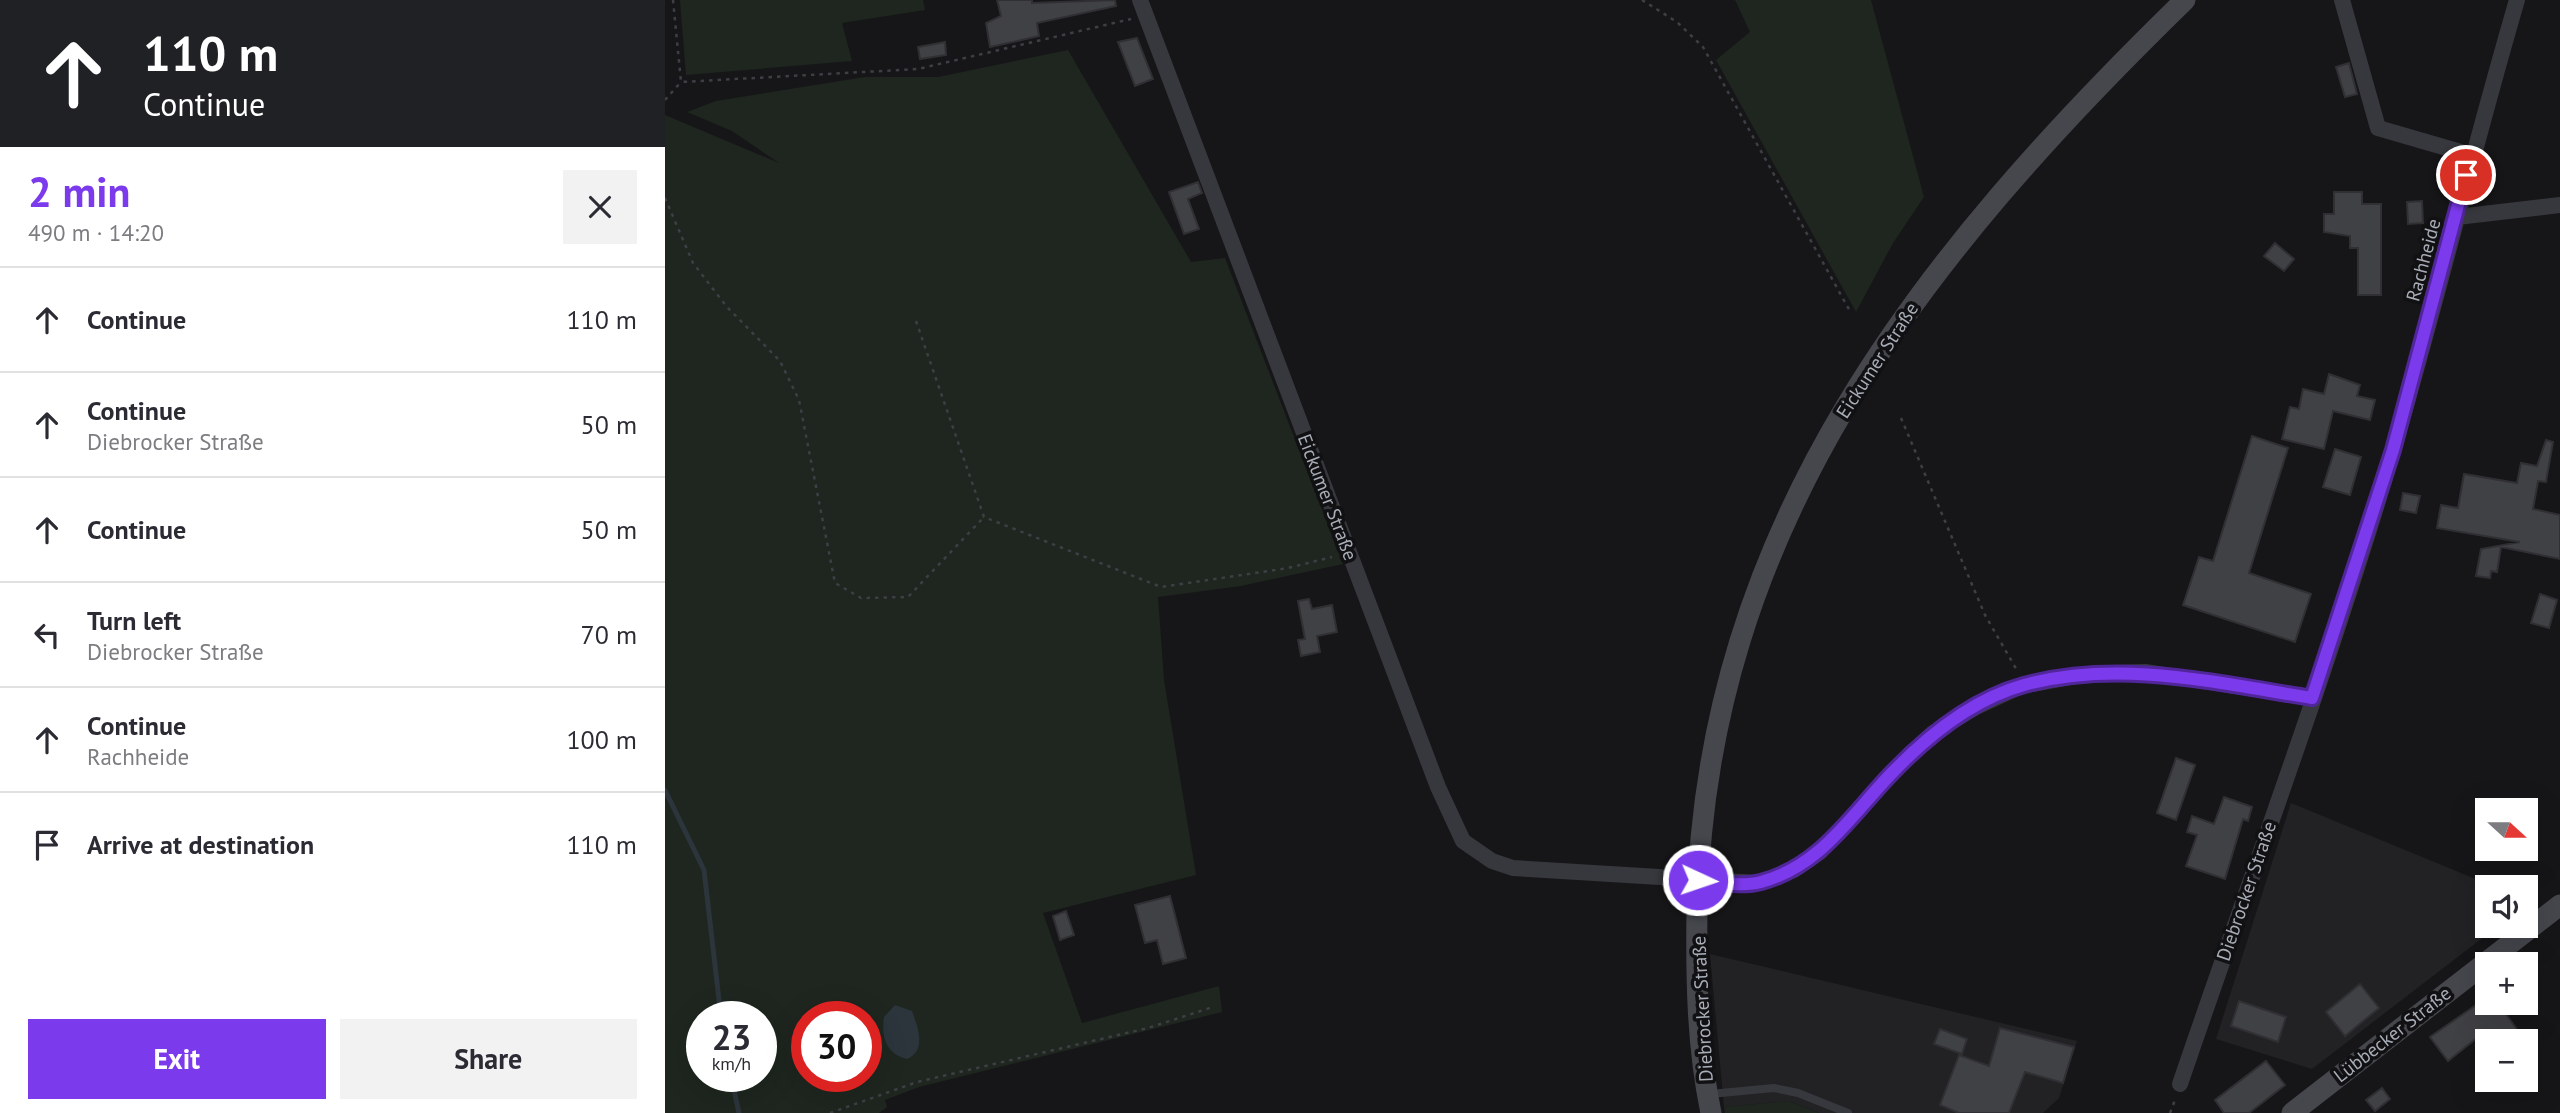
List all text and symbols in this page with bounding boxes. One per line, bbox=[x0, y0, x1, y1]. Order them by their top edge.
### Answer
text: 110 m bbox=[143, 21, 278, 85]
icon: ahead bbox=[28, 28, 119, 119]
text: Continue bbox=[143, 83, 265, 125]
pin bbox=[2436, 145, 2496, 205]
icon: arrive bbox=[2447, 156, 2485, 194]
text: 2 min bbox=[28, 164, 130, 219]
button: close bbox=[563, 170, 637, 244]
street label: Rachheide bbox=[2400, 216, 2446, 304]
text: 490 m · 14:20 bbox=[28, 218, 164, 247]
street label: Eickumer Straße bbox=[1831, 298, 1923, 422]
icon: ahead bbox=[28, 301, 66, 339]
text: Continue bbox=[87, 303, 186, 336]
text: 110 m bbox=[566, 303, 637, 336]
text: Continue bbox=[87, 394, 186, 427]
icon: ahead bbox=[28, 406, 66, 444]
text: 50 m bbox=[581, 408, 637, 441]
text: Diebrocker Straße bbox=[87, 427, 264, 456]
street label: Eickumer Straße bbox=[1293, 431, 1363, 563]
icon: ahead bbox=[28, 511, 66, 549]
text: Continue bbox=[87, 513, 186, 546]
text: 50 m bbox=[581, 513, 637, 546]
text: Turn left bbox=[87, 604, 181, 637]
icon: left bbox=[28, 616, 66, 654]
text: 70 m bbox=[581, 618, 637, 651]
text: Diebrocker Straße bbox=[87, 637, 264, 666]
text: Continue bbox=[87, 709, 186, 742]
icon: ahead bbox=[28, 721, 66, 759]
text: 100 m bbox=[566, 723, 637, 756]
text: Rachheide bbox=[87, 742, 189, 771]
north arrow bbox=[2475, 798, 2537, 861]
map controls bbox=[2475, 798, 2538, 1092]
street label: Diebrocker Straße bbox=[2211, 818, 2281, 964]
icon: arrive bbox=[28, 826, 66, 864]
text: Arrive at destination bbox=[87, 828, 314, 861]
text: 110 m bbox=[566, 828, 637, 861]
position arrow bbox=[1661, 843, 1735, 917]
button: sound bbox=[2475, 875, 2538, 938]
street label: Diebrocker Straße bbox=[1686, 935, 1718, 1083]
button: + bbox=[2475, 952, 2538, 1015]
street label: Lübbecker Straße bbox=[2329, 981, 2455, 1087]
speed limit sign: 30 bbox=[791, 1001, 882, 1092]
text: 23 bbox=[712, 1014, 751, 1060]
button: Exit bbox=[28, 1019, 326, 1099]
button: Share bbox=[340, 1019, 637, 1099]
button: − bbox=[2475, 1029, 2538, 1092]
text: km/h bbox=[712, 1052, 751, 1075]

